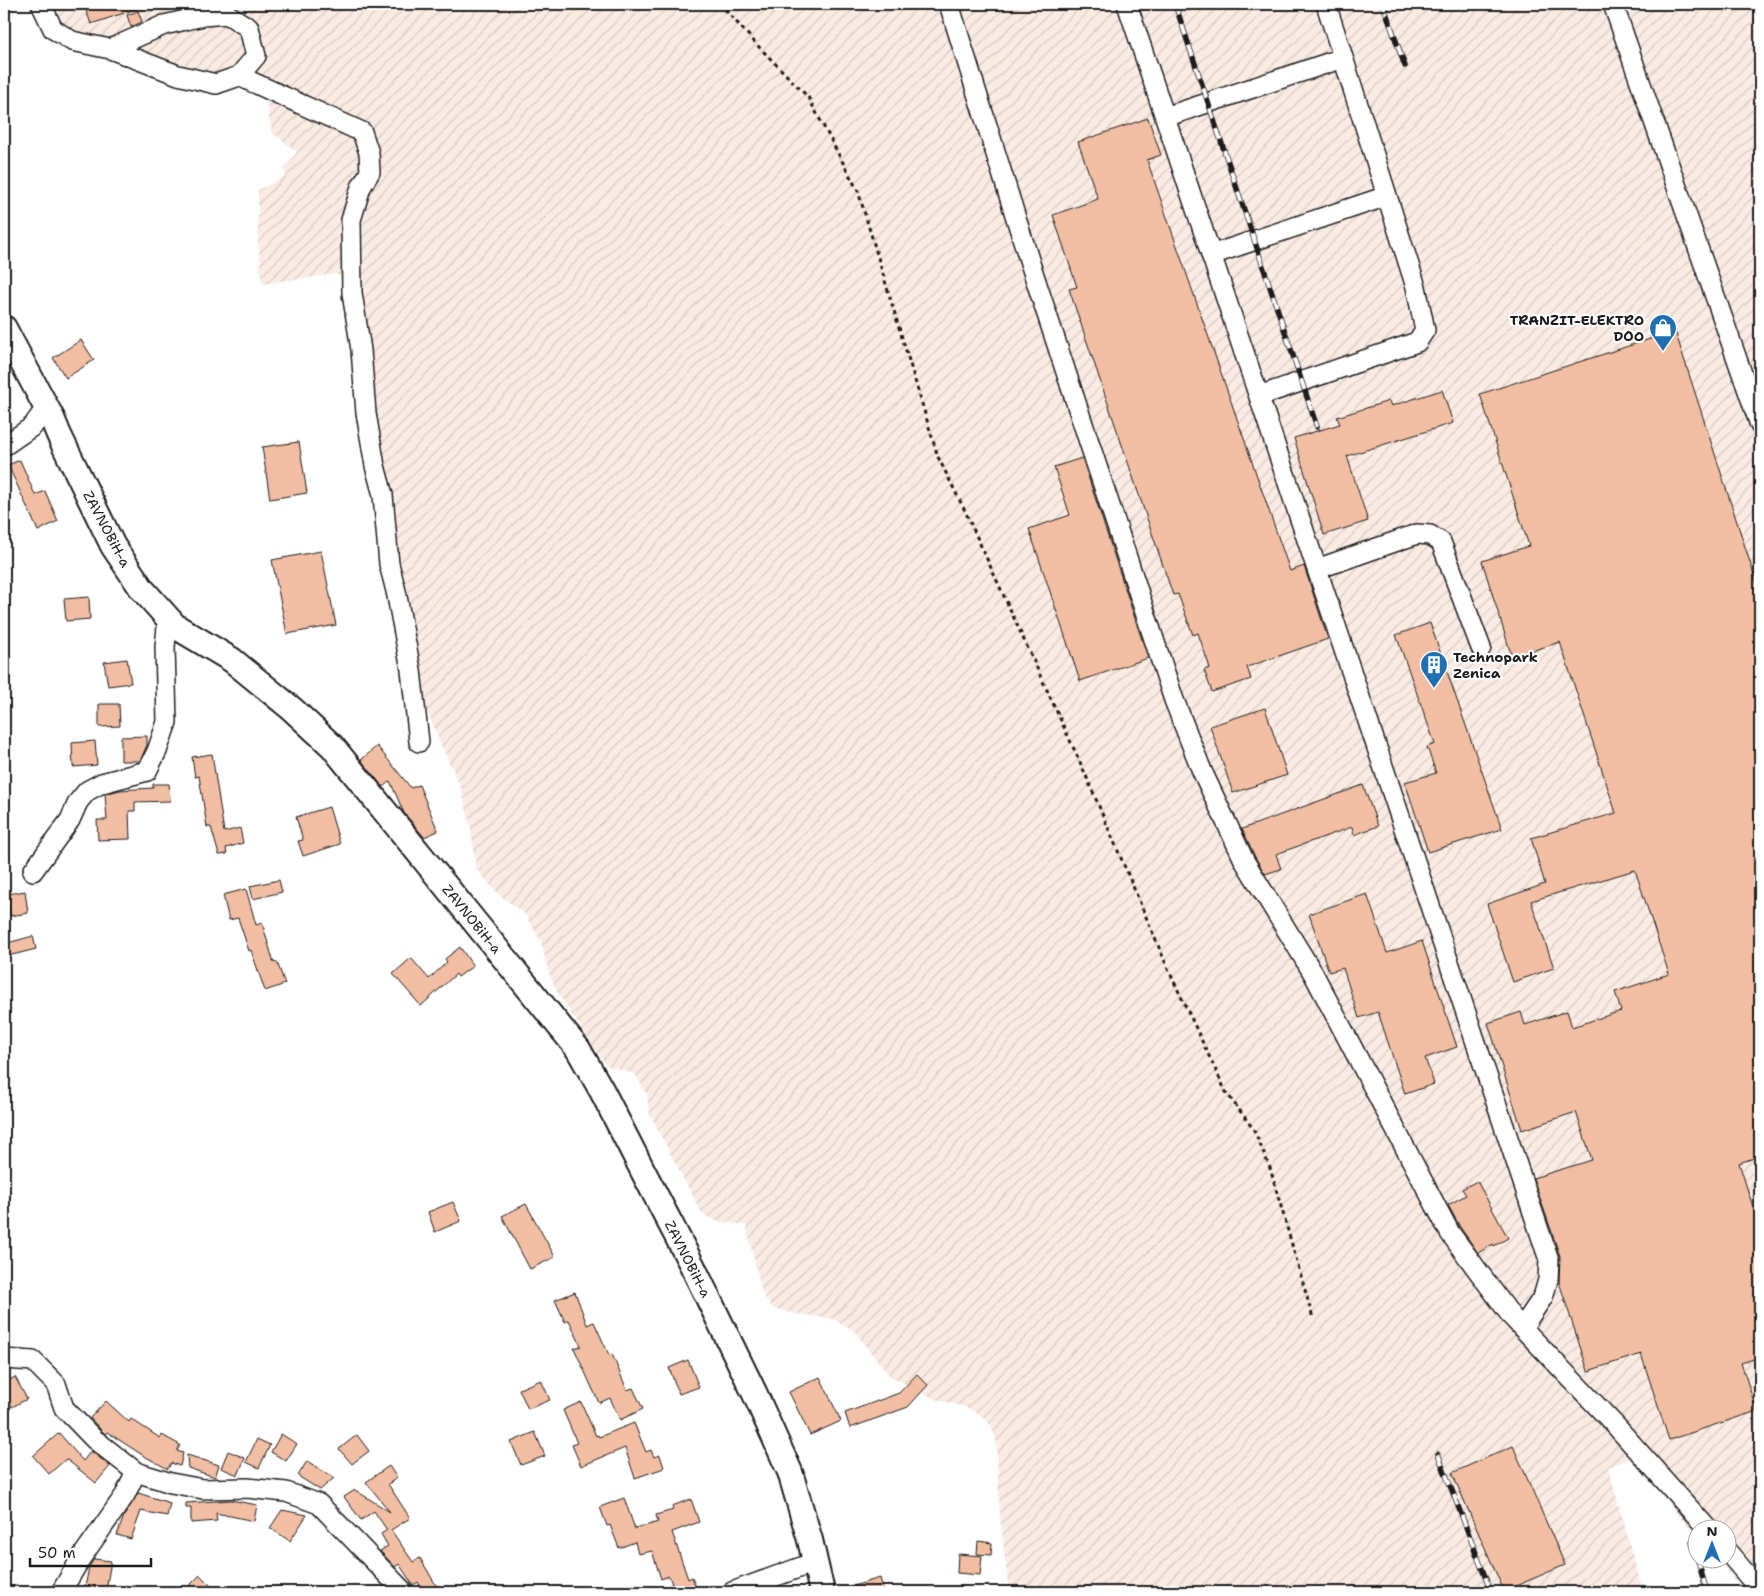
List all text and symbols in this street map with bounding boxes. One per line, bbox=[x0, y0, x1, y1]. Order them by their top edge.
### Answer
place label: TRANZIT-ELEKTRO DOO bbox=[1510, 311, 1644, 345]
shop icon: TRANZIT-ELEKTRO DOO bbox=[1648, 313, 1678, 352]
street label: ZAVNOBiH-a bbox=[79, 488, 135, 571]
place label: Technopark Zenica bbox=[1453, 648, 1538, 682]
building icon: Technopark Zenica bbox=[1419, 650, 1449, 689]
street label: ZAVNOBiH-a bbox=[439, 881, 506, 958]
street label: ZAVNOBiH-a bbox=[661, 1217, 715, 1301]
north arrow bbox=[1686, 1518, 1736, 1568]
text: N bbox=[1706, 1522, 1718, 1540]
scale bar bbox=[30, 1536, 151, 1568]
text: 50 m bbox=[38, 1543, 76, 1563]

